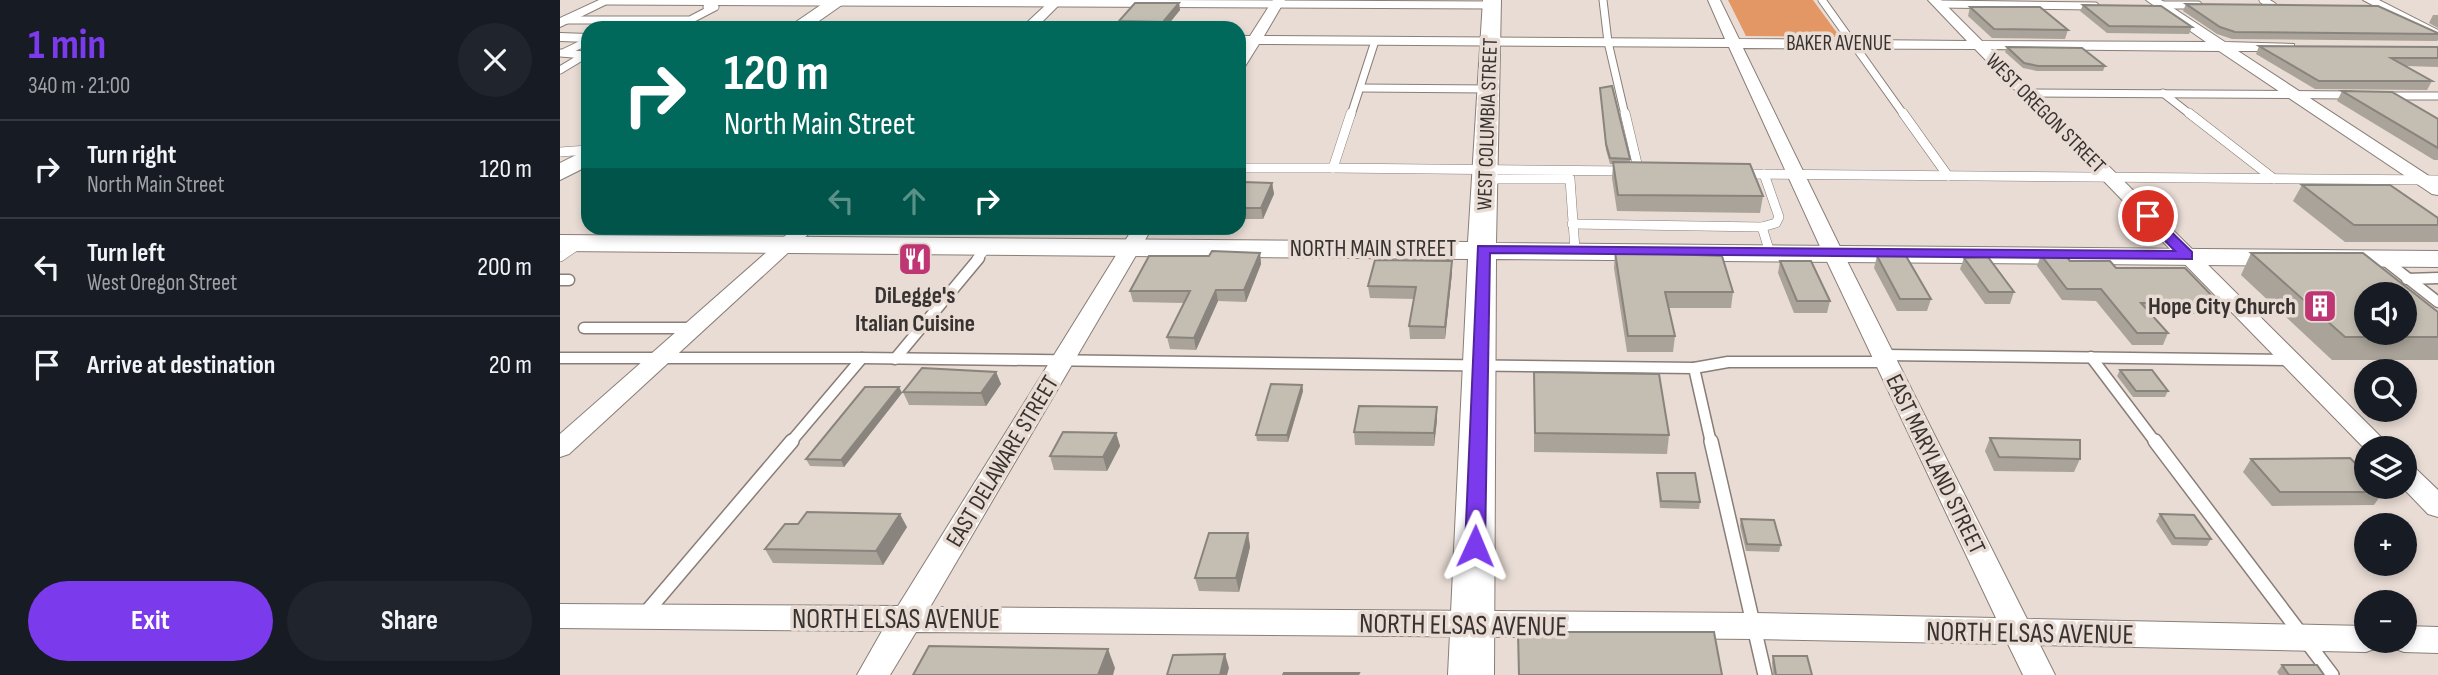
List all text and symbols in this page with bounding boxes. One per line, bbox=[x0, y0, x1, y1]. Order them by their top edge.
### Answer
text: 1 min bbox=[28, 20, 106, 71]
button: close bbox=[458, 23, 532, 97]
street label: BAKER AVENUE bbox=[1786, 31, 1892, 56]
street label: WEST COLUMBIA STREET bbox=[1472, 37, 1503, 211]
text: 120 m bbox=[724, 45, 829, 104]
street label: WEST OREGON STREET bbox=[1980, 48, 2111, 179]
icon: right bbox=[609, 49, 700, 140]
text: 340 m · 21:00 bbox=[28, 72, 130, 100]
text: North Main Street bbox=[724, 105, 915, 144]
text: Turn right bbox=[87, 140, 176, 171]
icon: right bbox=[28, 150, 66, 188]
text: 120 m bbox=[479, 154, 532, 185]
text: North Main Street bbox=[87, 171, 225, 199]
icon: left bbox=[822, 182, 860, 220]
icon: ahead bbox=[895, 182, 933, 220]
icon: right bbox=[968, 182, 1006, 220]
pin bbox=[2118, 186, 2178, 246]
icon: arrive bbox=[2129, 197, 2167, 235]
street label: NORTH MAIN STREET bbox=[1290, 234, 1456, 263]
text: Turn left bbox=[87, 238, 165, 269]
restaurant icon: DiLegge's Italian Cuisine bbox=[896, 240, 934, 278]
icon: left bbox=[28, 248, 66, 286]
text: 200 m bbox=[477, 252, 532, 283]
text: West Oregon Street bbox=[87, 269, 237, 297]
place label: DiLegge's Italian Cuisine bbox=[855, 281, 975, 338]
map controls bbox=[2354, 282, 2417, 653]
button: sound bbox=[2354, 282, 2417, 345]
building icon: Hope City Church bbox=[2301, 287, 2339, 325]
place label: Hope City Church bbox=[2148, 292, 2296, 321]
icon: arrive bbox=[28, 346, 66, 384]
text: Arrive at destination bbox=[87, 350, 275, 381]
text: 20 m bbox=[489, 350, 532, 381]
button: search bbox=[2354, 359, 2417, 422]
street label: EAST MARYLAND STREET bbox=[1879, 369, 1992, 559]
street label: EAST DELAWARE STREET bbox=[940, 370, 1065, 552]
button: layers bbox=[2354, 436, 2417, 499]
position arrow bbox=[1438, 509, 1512, 583]
button: + bbox=[2354, 513, 2417, 576]
button: Exit bbox=[28, 581, 273, 661]
button: Share bbox=[287, 581, 532, 661]
button: − bbox=[2354, 590, 2417, 653]
street label: NORTH ELSAS AVENUE bbox=[792, 603, 1000, 636]
street label: NORTH ELSAS AVENUE bbox=[1359, 607, 1567, 644]
street label: NORTH ELSAS AVENUE bbox=[1926, 615, 2134, 652]

